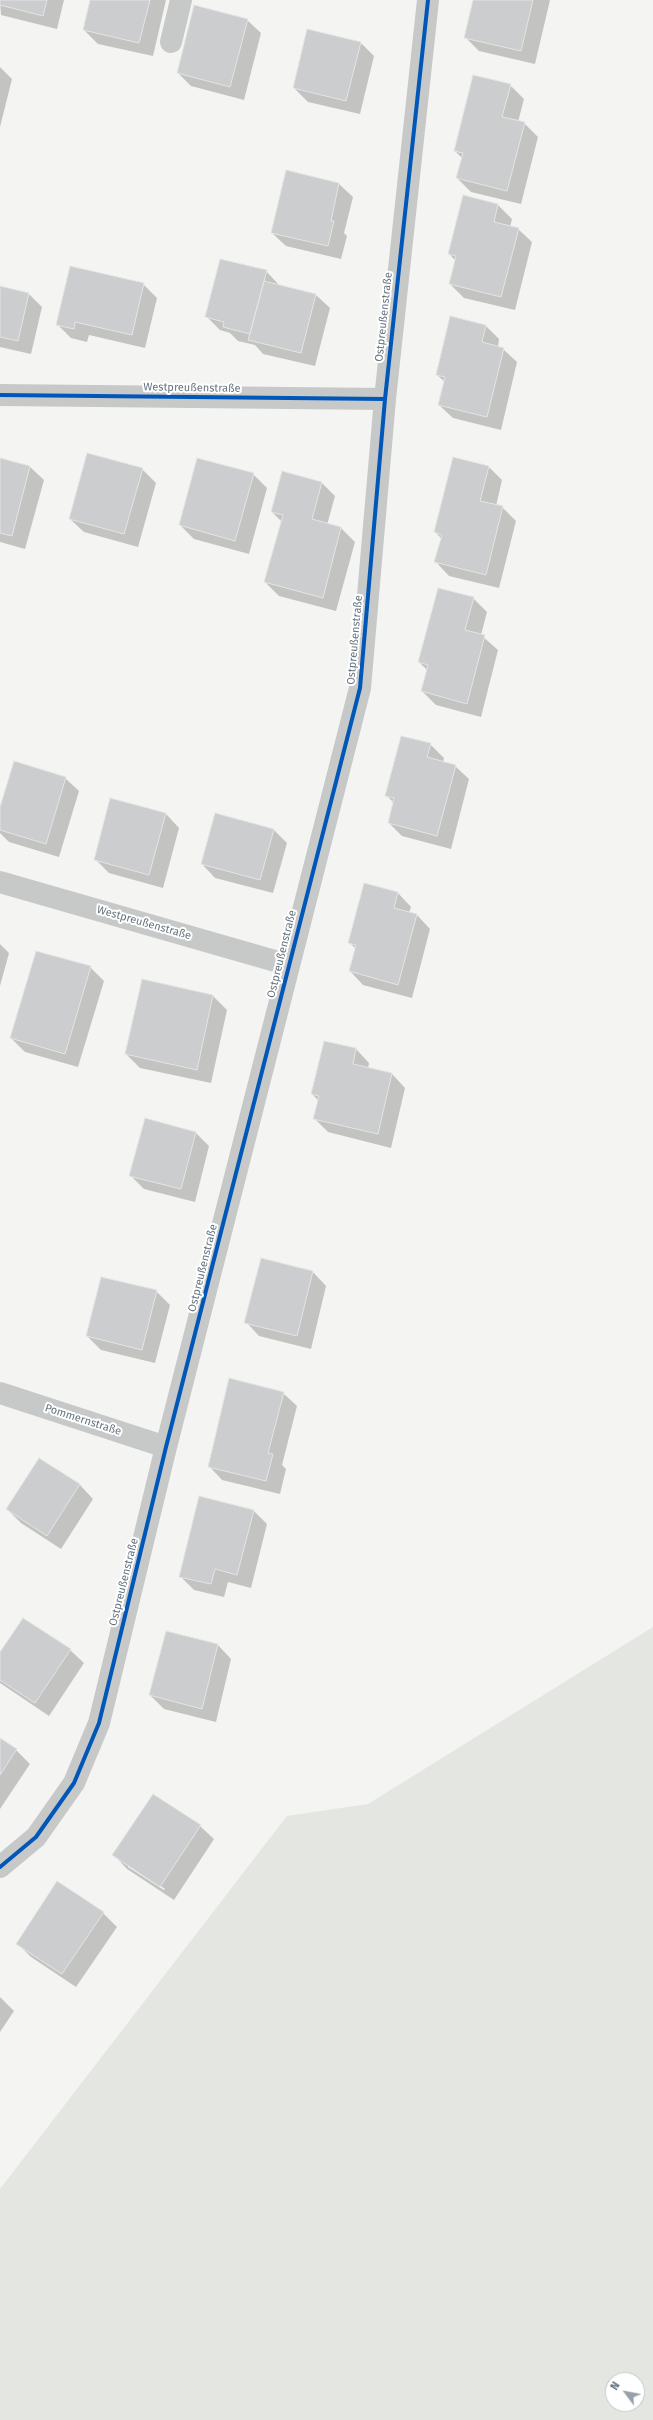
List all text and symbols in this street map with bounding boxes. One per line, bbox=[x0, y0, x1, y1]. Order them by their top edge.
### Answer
street label: Ostpreußenstraße bbox=[373, 272, 395, 362]
street label: Westpreußenstraße bbox=[143, 381, 241, 395]
street label: Ostpreußenstraße bbox=[345, 595, 365, 685]
street label: Westpreußenstraße bbox=[95, 903, 193, 943]
street label: Ostpreußenstraße bbox=[265, 909, 299, 999]
street label: Ostpreußenstraße bbox=[186, 1223, 220, 1313]
street label: Pommernstraße bbox=[43, 1401, 123, 1439]
street label: Ostpreußenstraße bbox=[107, 1537, 141, 1627]
north arrow bbox=[605, 2372, 645, 2412]
text: N bbox=[608, 2379, 623, 2392]

